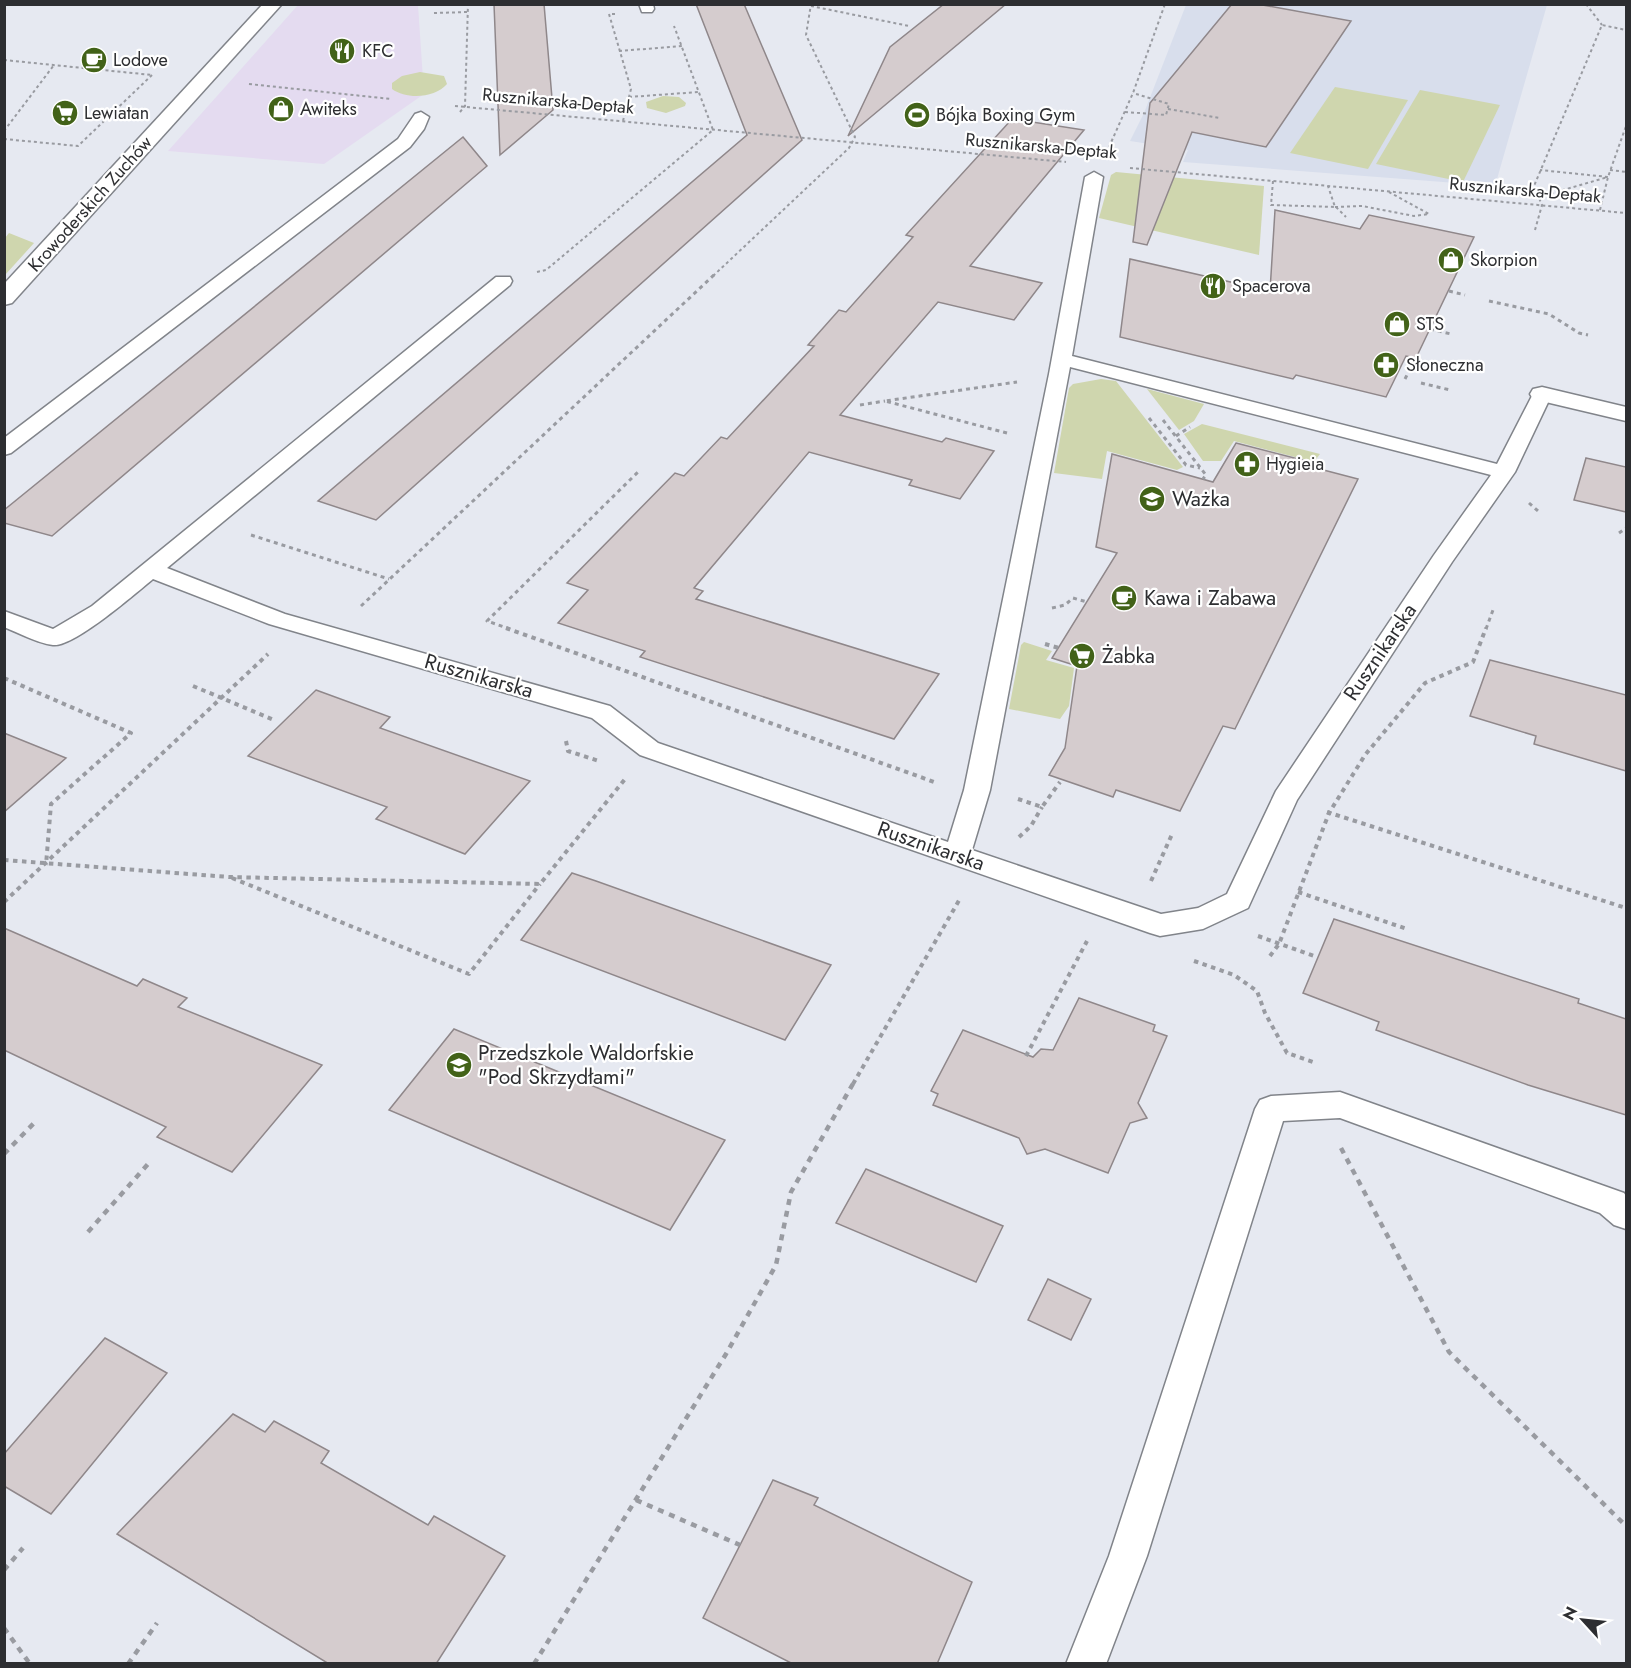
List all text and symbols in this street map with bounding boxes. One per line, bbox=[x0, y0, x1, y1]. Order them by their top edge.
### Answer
restaurant icon: KFC bbox=[327, 36, 357, 66]
place label: KFC bbox=[362, 38, 394, 64]
cafe icon: Lodove bbox=[79, 45, 109, 75]
place label: Lodove bbox=[113, 47, 168, 73]
street label: Rusznikarska-Deptak bbox=[481, 81, 635, 121]
shop icon: Awiteks bbox=[266, 94, 296, 124]
place label: Awiteks bbox=[300, 96, 357, 122]
supermarket icon: Lewiatan bbox=[50, 98, 80, 128]
place label: Lewiatan bbox=[84, 100, 149, 126]
sports icon: Bójka Boxing Gym bbox=[902, 100, 932, 130]
place label: Bójka Boxing Gym bbox=[936, 102, 1075, 128]
street label: Rusznikarska-Deptak bbox=[964, 126, 1118, 166]
street label: Krowoderskich Zuchów bbox=[22, 130, 159, 278]
street label: Rusznikarska-Deptak bbox=[1448, 170, 1602, 210]
shop icon: Skorpion bbox=[1436, 245, 1466, 275]
place label: Skorpion bbox=[1470, 247, 1538, 273]
restaurant icon: Spacerova bbox=[1198, 271, 1228, 301]
place label: Spacerova bbox=[1232, 273, 1311, 299]
shop icon: STS bbox=[1382, 309, 1412, 339]
place label: STS bbox=[1416, 311, 1444, 337]
pharmacy icon: Słoneczna bbox=[1371, 350, 1401, 380]
place label: Słoneczna bbox=[1406, 352, 1484, 378]
pharmacy icon: Hygieia bbox=[1232, 449, 1262, 479]
place label: Hygieia bbox=[1266, 451, 1324, 477]
school or university icon: Ważka bbox=[1137, 484, 1167, 514]
place label: Ważka bbox=[1172, 484, 1230, 514]
cafe icon: Kawa i Zabawa bbox=[1109, 583, 1139, 613]
place label: Kawa i Zabawa bbox=[1144, 583, 1276, 613]
street label: Rusznikarska bbox=[1336, 597, 1424, 707]
supermarket icon: Żabka bbox=[1067, 641, 1097, 671]
place label: Żabka bbox=[1102, 641, 1155, 671]
street label: Rusznikarska bbox=[421, 646, 537, 706]
street label: Rusznikarska bbox=[873, 814, 989, 878]
place label: Przedszkole Waldorfskie "Pod Skrzydłami" bbox=[478, 1038, 694, 1092]
school or university icon: Przedszkole Waldorfskie "Pod Skrzydłami" bbox=[444, 1050, 474, 1080]
north arrow bbox=[1553, 1590, 1613, 1650]
text: N bbox=[1557, 1603, 1583, 1624]

